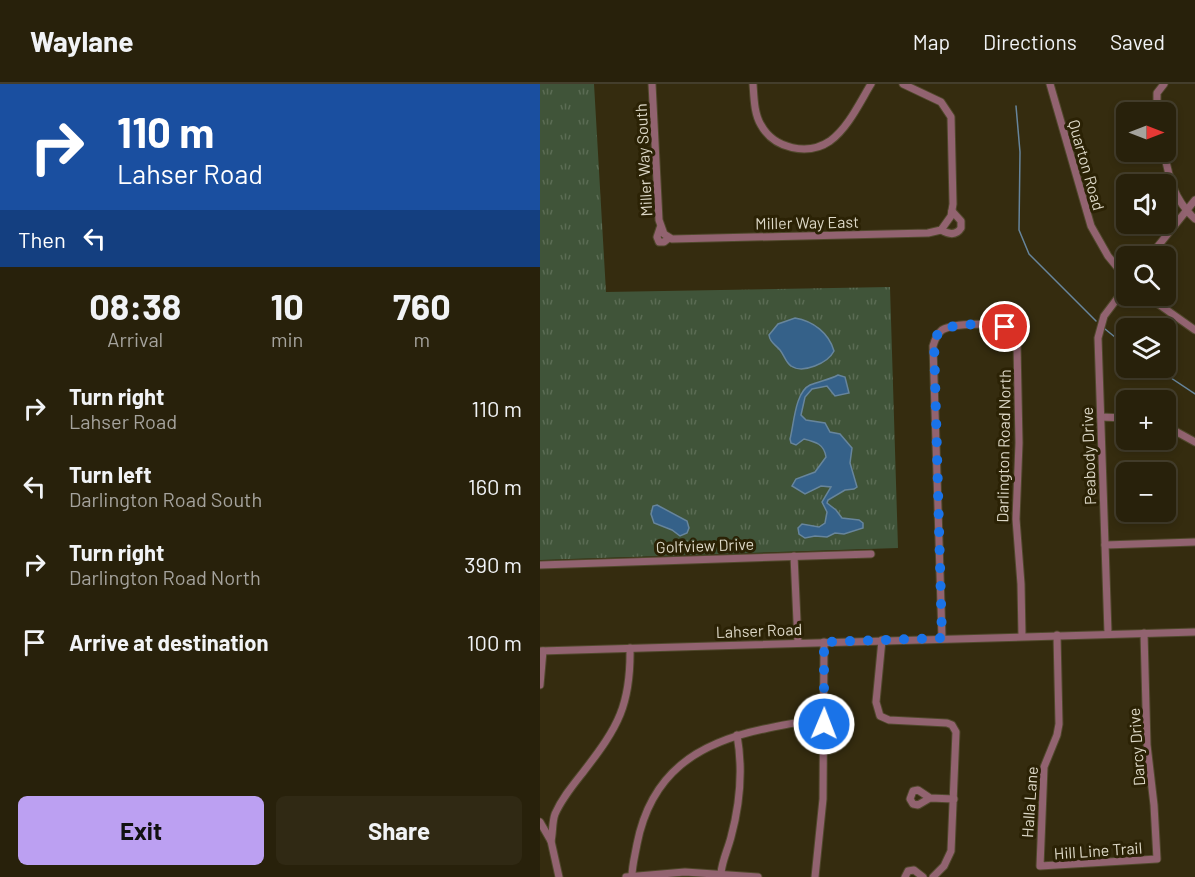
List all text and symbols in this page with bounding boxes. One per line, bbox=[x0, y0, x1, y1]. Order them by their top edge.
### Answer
text: Waylane bbox=[30, 24, 134, 58]
text: Map bbox=[913, 29, 950, 54]
text: Directions bbox=[983, 29, 1077, 54]
text: Saved bbox=[1110, 29, 1165, 54]
north arrow bbox=[1116, 102, 1176, 162]
map controls bbox=[1116, 102, 1176, 522]
street label: Miller Way South bbox=[631, 103, 655, 217]
text: 110 m bbox=[117, 106, 214, 156]
icon: right bbox=[18, 108, 96, 186]
street label: Quarton Road bbox=[1065, 117, 1109, 213]
text: Lahser Road bbox=[117, 157, 263, 189]
button: sound bbox=[1116, 174, 1176, 234]
street label: Miller Way East bbox=[755, 212, 859, 232]
icon: left bbox=[78, 222, 111, 255]
text: Then bbox=[18, 226, 66, 252]
button: search bbox=[1116, 246, 1176, 306]
text: 08:38 bbox=[89, 284, 181, 327]
text: 10 bbox=[271, 284, 304, 327]
text: 760 bbox=[393, 284, 451, 327]
pin bbox=[979, 301, 1030, 352]
icon: arrive bbox=[988, 310, 1021, 343]
button: layers bbox=[1116, 318, 1176, 378]
text: Arrival bbox=[107, 327, 163, 351]
text: min bbox=[271, 327, 303, 351]
text: m bbox=[414, 327, 430, 351]
street label: Darlington Road North bbox=[992, 369, 1014, 523]
text: Turn right bbox=[69, 383, 164, 409]
button: + bbox=[1116, 390, 1176, 450]
icon: right bbox=[18, 392, 51, 425]
text: 110 m bbox=[472, 395, 522, 421]
street label: Peabody Drive bbox=[1077, 407, 1099, 505]
text: Lahser Road bbox=[69, 409, 177, 433]
text: Turn left bbox=[69, 461, 152, 487]
button: − bbox=[1116, 462, 1176, 522]
icon: left bbox=[18, 470, 51, 503]
text: 160 m bbox=[468, 473, 522, 499]
text: Darlington Road South bbox=[69, 487, 262, 511]
street label: Golfview Drive bbox=[656, 534, 754, 556]
text: Turn right bbox=[69, 539, 164, 565]
icon: right bbox=[18, 548, 51, 581]
text: 390 m bbox=[464, 551, 522, 577]
text: Darlington Road North bbox=[69, 565, 261, 589]
street label: Lahser Road bbox=[715, 619, 803, 641]
icon: arrive bbox=[18, 626, 51, 659]
text: Arrive at destination bbox=[69, 629, 268, 655]
text: 100 m bbox=[467, 629, 522, 655]
position arrow bbox=[792, 692, 856, 756]
street label: Darcy Drive bbox=[1124, 707, 1148, 787]
street label: Halla Lane bbox=[1017, 766, 1041, 838]
button: Exit bbox=[18, 796, 264, 865]
button: Share bbox=[276, 796, 522, 865]
street label: Hill Line Trail bbox=[1053, 837, 1143, 863]

